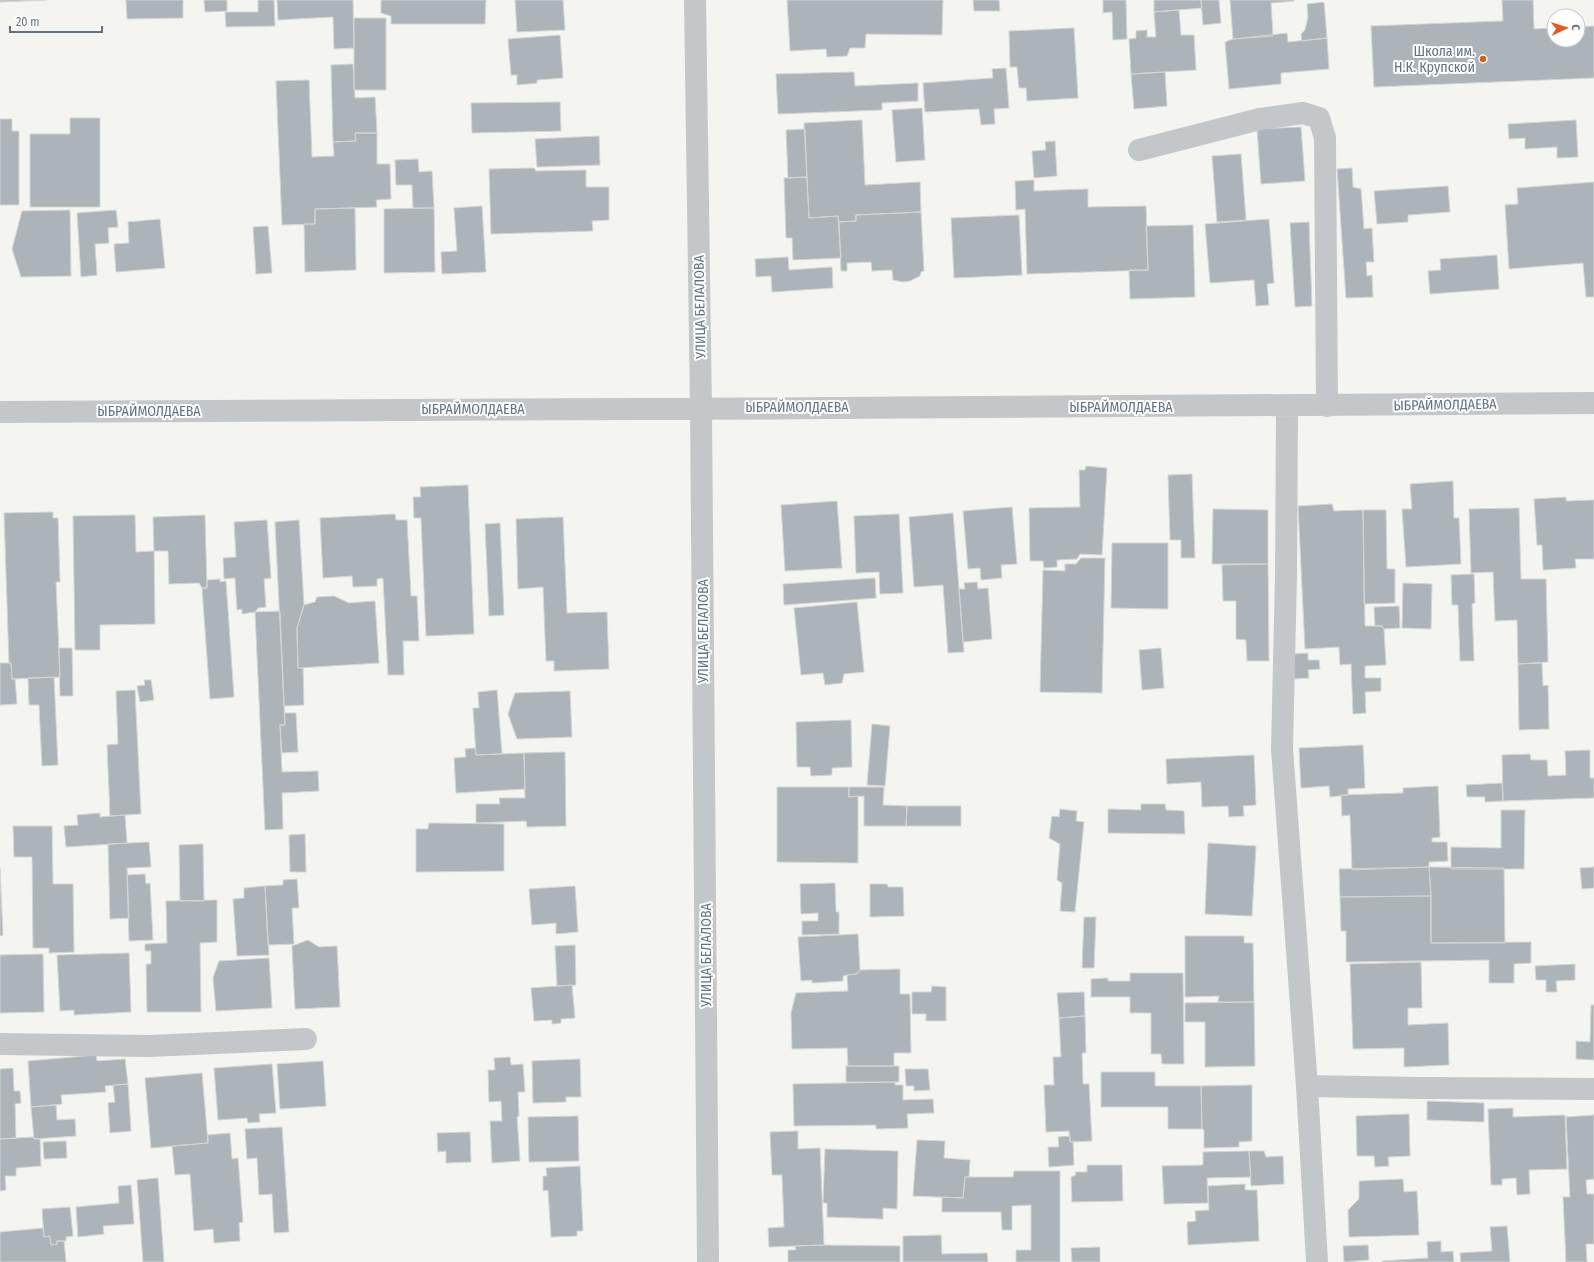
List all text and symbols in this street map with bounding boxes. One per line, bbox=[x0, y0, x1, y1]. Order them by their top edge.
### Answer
scale bar bbox=[10, 8, 102, 34]
north arrow bbox=[1546, 8, 1586, 48]
text: 20 m bbox=[16, 15, 40, 29]
text: С bbox=[1569, 24, 1582, 31]
place label: Школа им. Н.К. Крупской bbox=[1394, 43, 1475, 76]
marker: Школа им. Н.К. Крупской bbox=[1478, 54, 1488, 64]
street label: УЛИЦА БЕЛАЛОВА bbox=[691, 254, 709, 360]
street label: ЫБРАЙМОЛДАЕВА bbox=[1393, 396, 1497, 414]
street label: ЫБРАЙМОЛДАЕВА bbox=[745, 399, 849, 416]
street label: ЫБРАЙМОЛДАЕВА bbox=[1069, 399, 1173, 416]
street label: ЫБРАЙМОЛДАЕВА bbox=[421, 401, 525, 418]
street label: ЫБРАЙМОЛДАЕВА bbox=[97, 403, 201, 420]
street label: УЛИЦА БЕЛАЛОВА bbox=[695, 578, 712, 684]
street label: УЛИЦА БЕЛАЛОВА bbox=[698, 902, 715, 1008]

